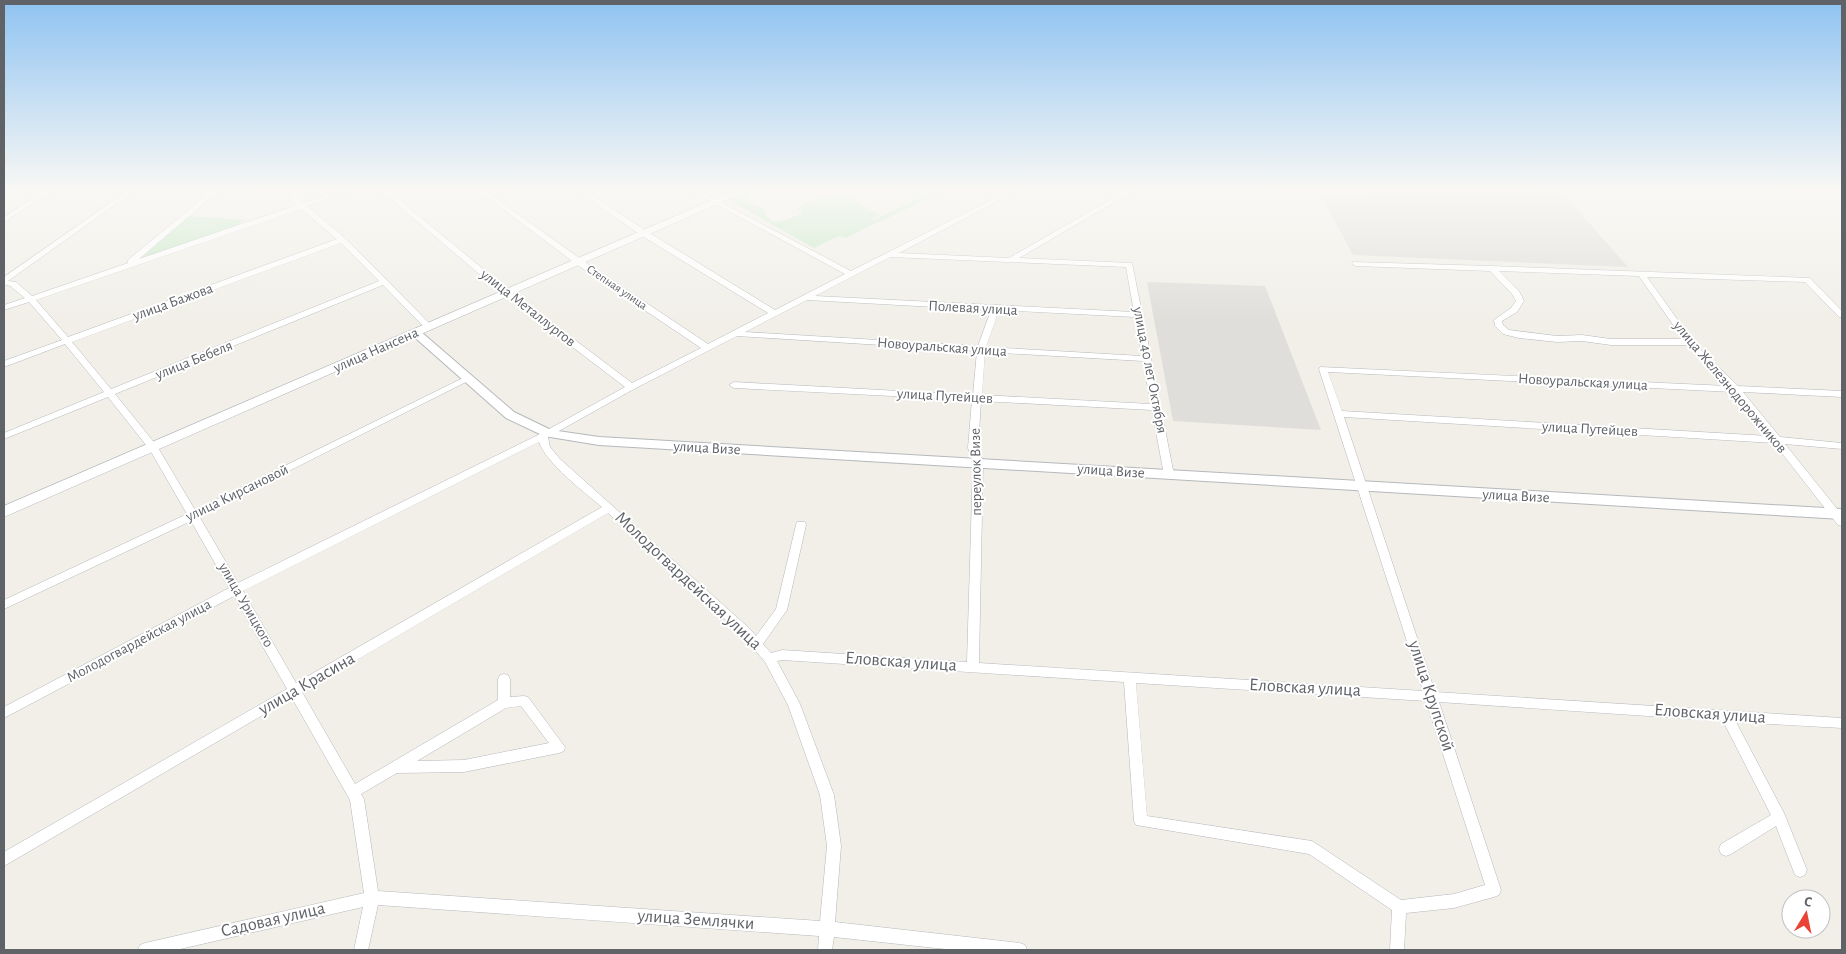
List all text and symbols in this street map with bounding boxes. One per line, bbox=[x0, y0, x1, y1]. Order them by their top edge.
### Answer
street label: Степная улица bbox=[584, 262, 650, 313]
street label: улица Металлургов bbox=[477, 266, 578, 350]
street label: улица Бажова bbox=[130, 281, 215, 324]
street label: Полевая улица bbox=[928, 298, 1018, 318]
street label: улица 40 лет Октября bbox=[1130, 305, 1170, 434]
street label: улица Железнодорожников bbox=[1670, 317, 1790, 456]
street label: улица Нансена bbox=[330, 325, 421, 376]
street label: Новоуральская улица bbox=[877, 335, 1007, 359]
street label: улица Бебеля bbox=[152, 338, 235, 383]
street label: Новоуральская улица bbox=[1518, 371, 1648, 393]
street label: улица Путейцев bbox=[896, 386, 993, 406]
street label: улица Путейцев bbox=[1541, 419, 1638, 439]
street label: переулок Визе bbox=[968, 428, 984, 516]
street label: улица Визе bbox=[672, 439, 741, 457]
street label: улица Визе bbox=[1076, 461, 1145, 481]
street label: улица Кирсановой bbox=[182, 462, 291, 525]
street label: улица Визе bbox=[1481, 487, 1550, 505]
street label: Молодогвардейская улица bbox=[611, 508, 765, 654]
street label: улица Урицкого bbox=[215, 559, 276, 650]
street label: Молодогвардейская улица bbox=[64, 596, 214, 685]
street label: улица Крупской bbox=[1404, 637, 1457, 754]
street label: улица Красина bbox=[255, 649, 358, 719]
street label: Еловская улица bbox=[844, 649, 958, 675]
street label: Еловская улица bbox=[1249, 676, 1361, 700]
street label: Еловская улица bbox=[1653, 701, 1767, 727]
north arrow bbox=[1781, 889, 1831, 939]
text: С bbox=[1803, 895, 1813, 910]
street label: Садовая улица bbox=[219, 899, 327, 941]
street label: улица Землячки bbox=[636, 907, 755, 933]

